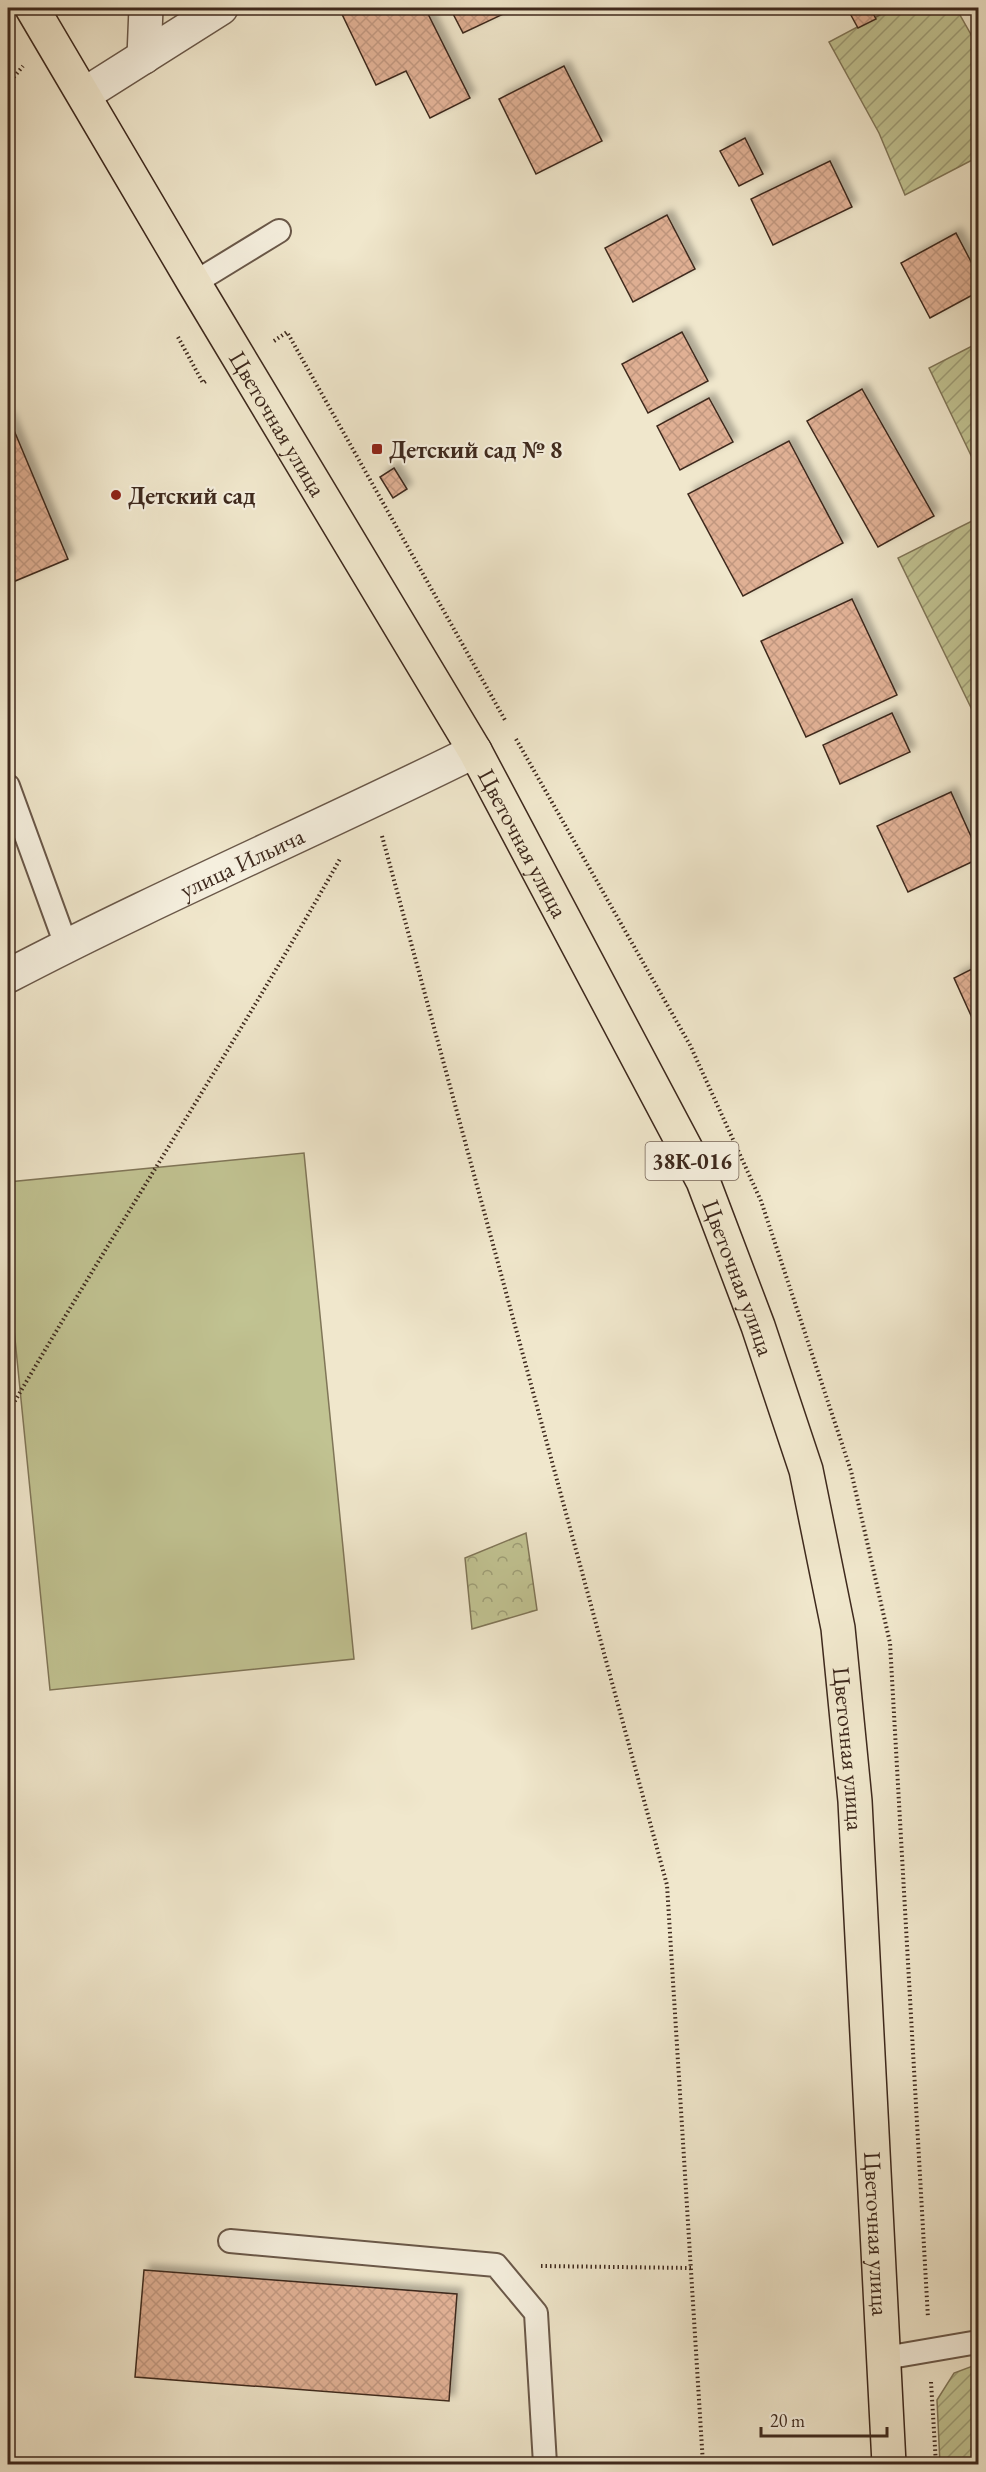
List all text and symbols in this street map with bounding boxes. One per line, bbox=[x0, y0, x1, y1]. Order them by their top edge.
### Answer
street label: Цветочная улица bbox=[223, 345, 334, 502]
place label: Детский сад № 8 bbox=[389, 434, 562, 465]
marker: Детский сад № 8 bbox=[370, 442, 384, 456]
place label: Детский сад bbox=[128, 480, 256, 511]
marker: Детский сад bbox=[109, 488, 123, 502]
street label: Цветочная улица bbox=[471, 763, 576, 923]
street label: улица Ильича bbox=[174, 819, 309, 905]
road number: 38К-016 bbox=[646, 1142, 738, 1180]
street label: Цветочная улица bbox=[696, 1195, 782, 1360]
street label: Цветочная улица bbox=[826, 1665, 872, 1832]
street label: Цветочная улица bbox=[858, 2151, 897, 2317]
scale bar bbox=[761, 2400, 887, 2438]
text: 20 m bbox=[770, 2409, 805, 2432]

